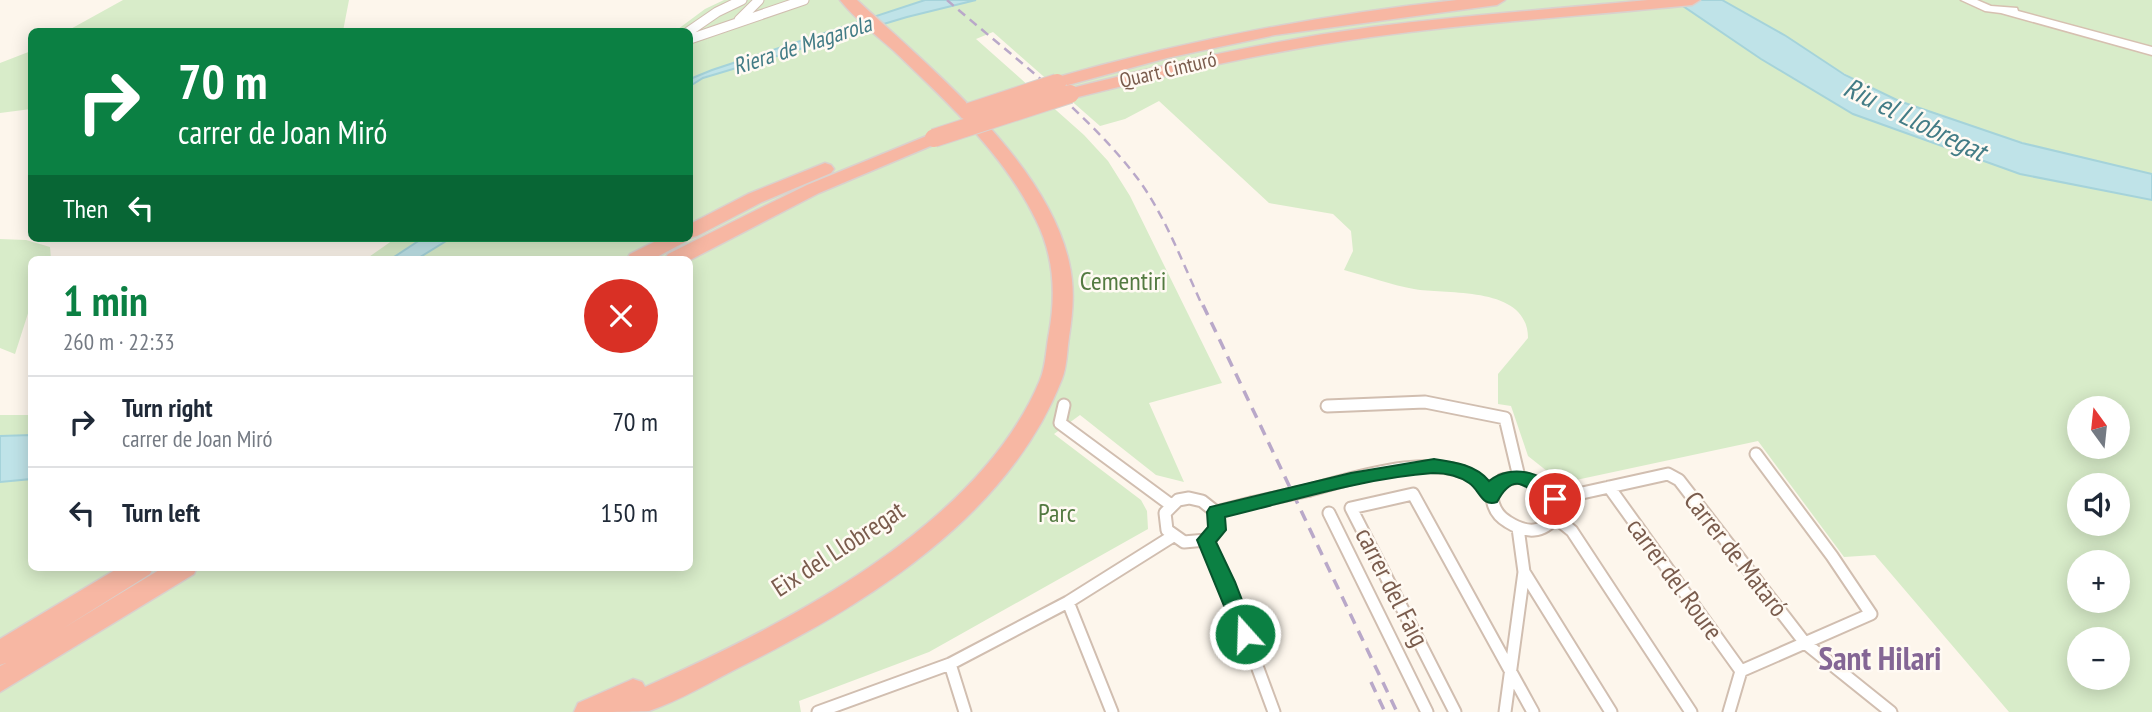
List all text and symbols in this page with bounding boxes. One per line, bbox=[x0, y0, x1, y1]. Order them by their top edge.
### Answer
water label: Riera de Magarola bbox=[729, 8, 877, 81]
street label: Quart Cinturó bbox=[1117, 45, 1219, 94]
text: 70 m bbox=[178, 49, 267, 113]
icon: right bbox=[63, 56, 154, 147]
water label: Riu el Llobregat bbox=[1838, 68, 1996, 170]
text: carrer de Joan Miró bbox=[178, 111, 387, 153]
icon: left bbox=[122, 189, 160, 227]
text: Then bbox=[63, 192, 108, 225]
park label: Cementiri bbox=[1080, 264, 1166, 297]
text: 1 min bbox=[63, 273, 148, 328]
button: close bbox=[584, 279, 658, 353]
text: 260 m · 22:33 bbox=[63, 327, 175, 356]
text: Turn right bbox=[122, 391, 213, 424]
north arrow bbox=[2067, 396, 2130, 458]
map controls bbox=[2067, 396, 2130, 690]
icon: right bbox=[63, 403, 101, 441]
text: 70 m bbox=[612, 405, 658, 438]
text: carrer de Joan Miró bbox=[122, 424, 273, 453]
pin bbox=[1525, 469, 1585, 529]
button: sound bbox=[2067, 473, 2130, 536]
icon: arrive bbox=[1536, 480, 1574, 518]
street label: Carrer de Mataró bbox=[1677, 484, 1796, 623]
street label: Eix del Llobregat bbox=[765, 493, 910, 604]
icon: left bbox=[63, 494, 101, 532]
text: Turn left bbox=[122, 496, 200, 529]
text: 150 m bbox=[600, 496, 658, 529]
park label: Parc bbox=[1038, 496, 1076, 529]
street label: carrer del Roure bbox=[1620, 511, 1731, 646]
street label: carrer del Faig bbox=[1348, 522, 1436, 652]
button: + bbox=[2067, 550, 2130, 613]
position arrow bbox=[1208, 597, 1282, 671]
button: − bbox=[2067, 627, 2130, 690]
district label: Sant Hilari bbox=[1818, 636, 1942, 679]

